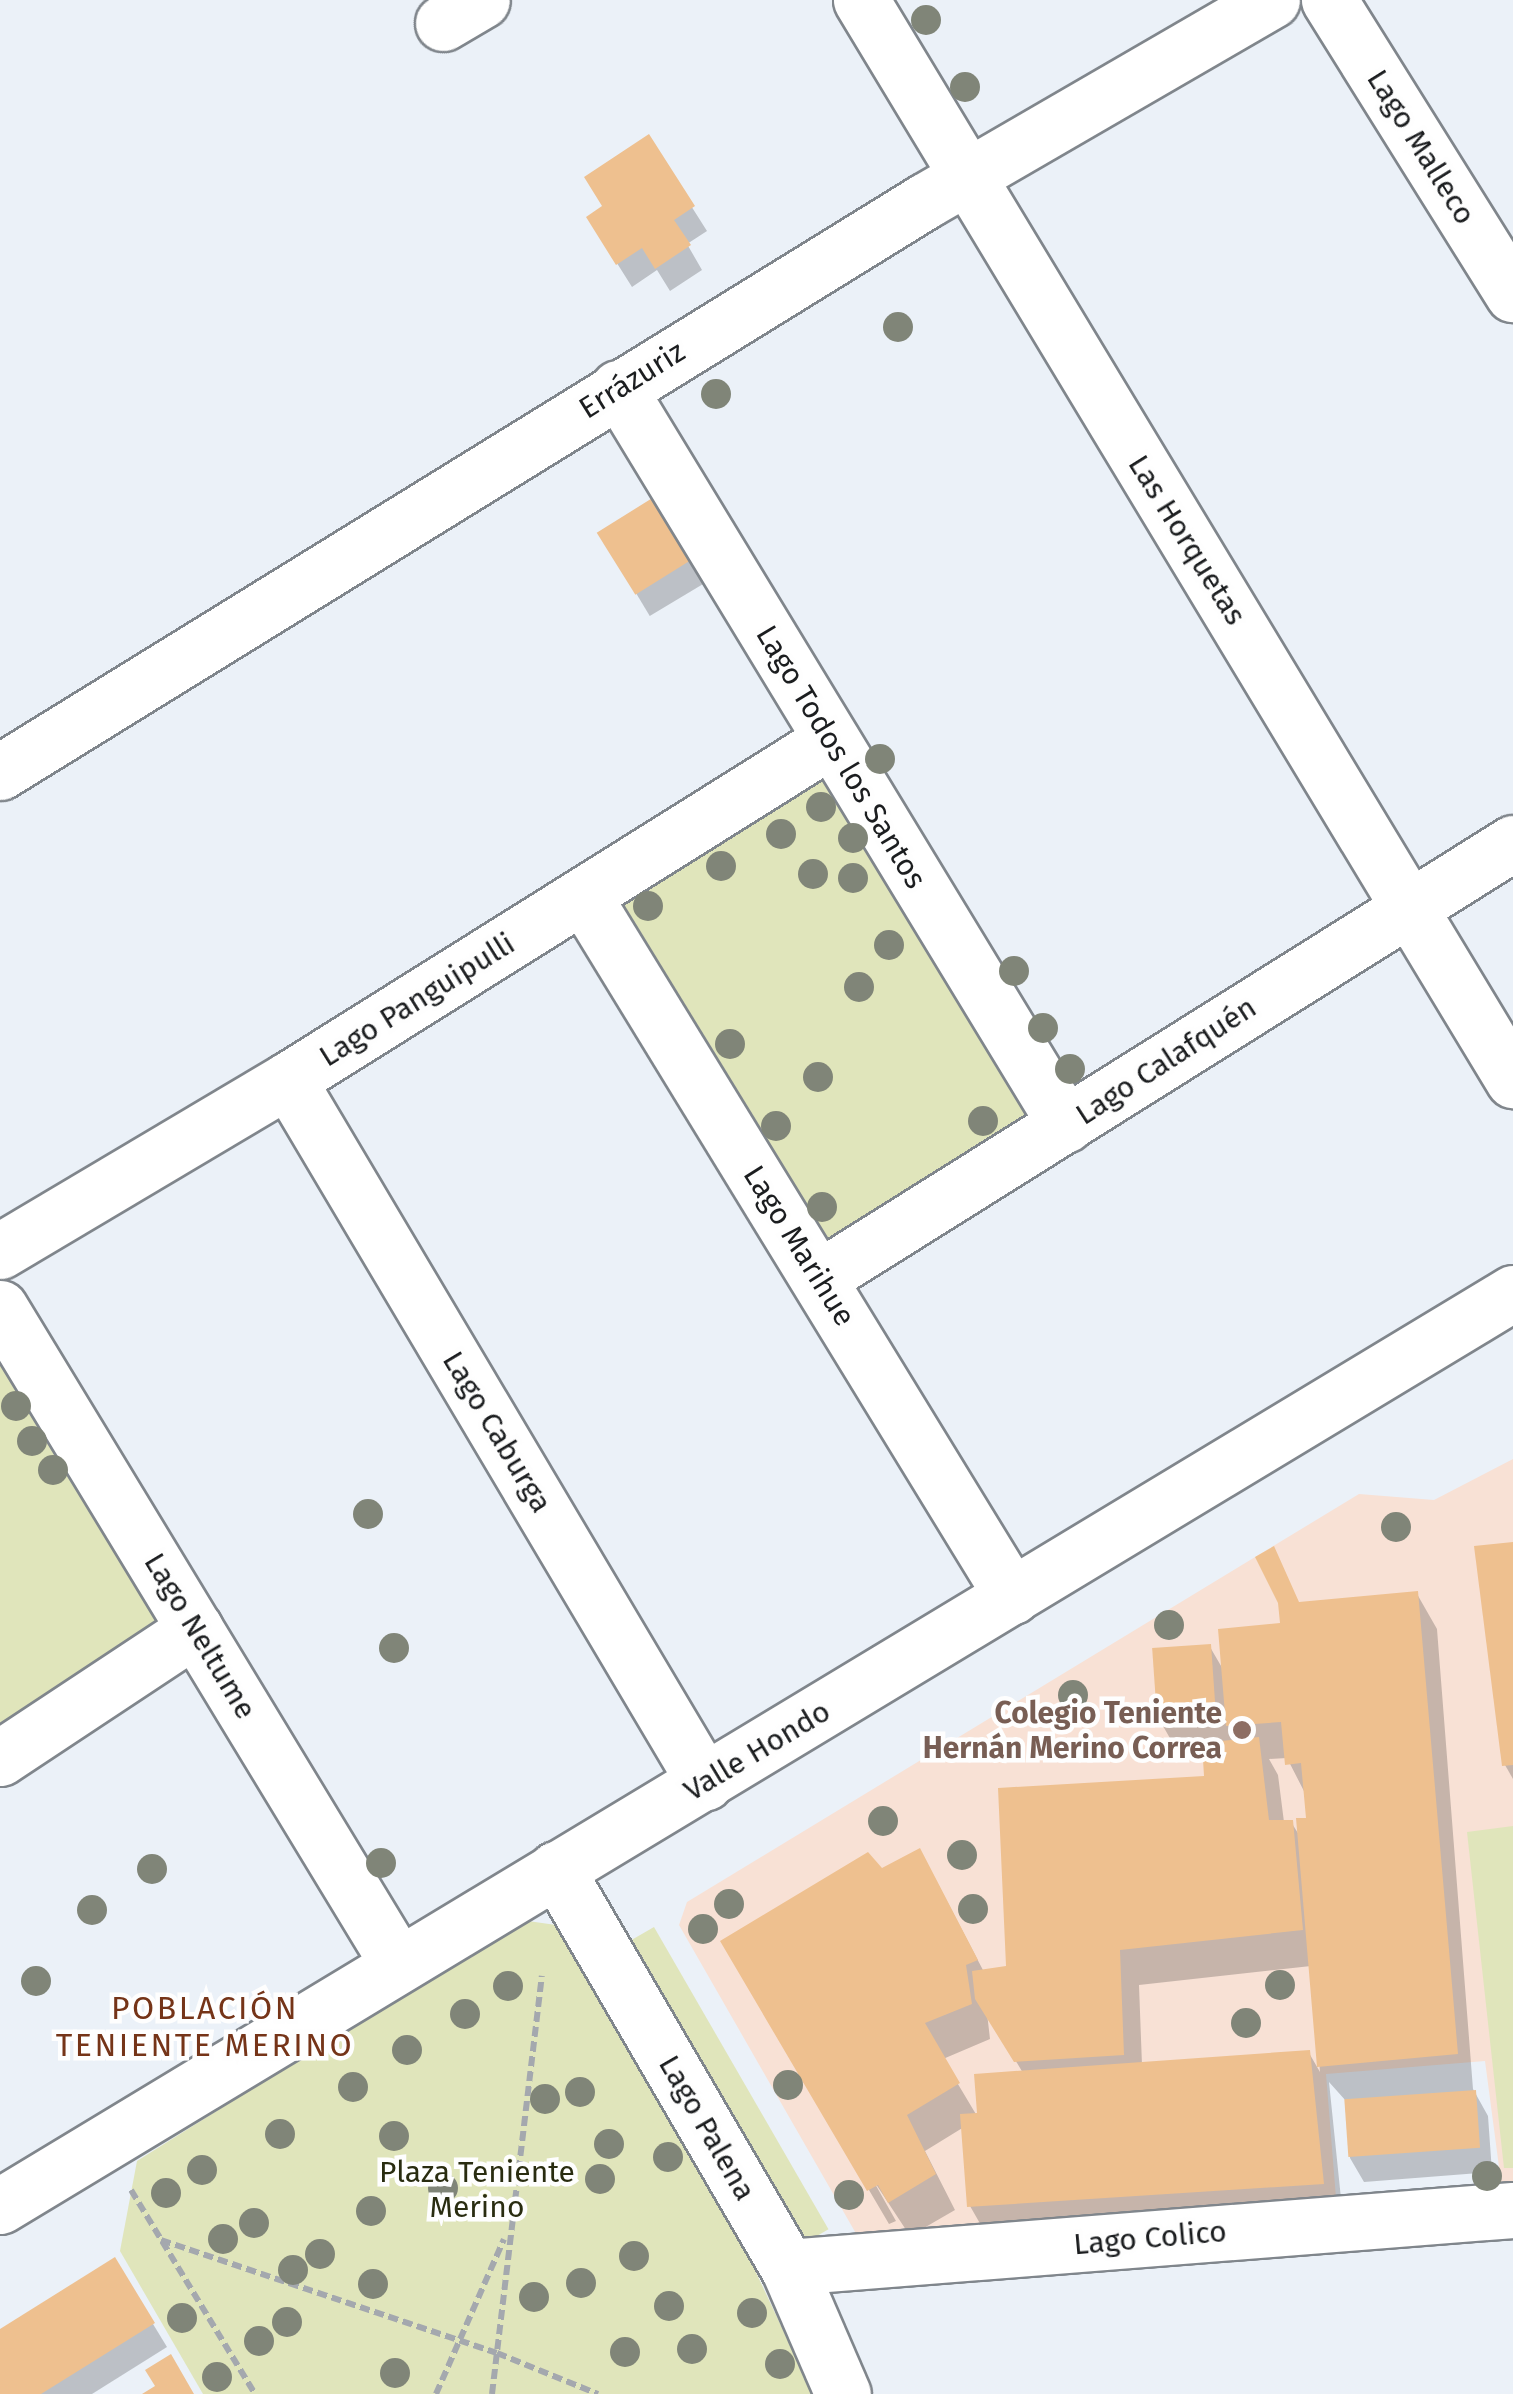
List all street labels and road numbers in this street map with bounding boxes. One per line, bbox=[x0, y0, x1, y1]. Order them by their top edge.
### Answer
street label: Lago Malleco bbox=[1359, 63, 1483, 231]
street label: Errázuriz bbox=[573, 334, 691, 426]
street label: Las Horquetas bbox=[1120, 448, 1254, 632]
street label: Lago Todos los Santos bbox=[748, 619, 934, 895]
street label: Lago Panguipulli bbox=[313, 926, 521, 1074]
street label: Lago Calafquén bbox=[1069, 989, 1263, 1133]
street label: Lago Marihue bbox=[735, 1159, 863, 1333]
street label: Lago Caburga bbox=[435, 1345, 559, 1519]
street label: Lago Neltume bbox=[136, 1546, 264, 1726]
street label: Valle Hondo bbox=[677, 1693, 837, 1809]
street label: Lago Palena bbox=[651, 2049, 763, 2207]
street label: Lago Colico bbox=[1072, 2213, 1228, 2263]

